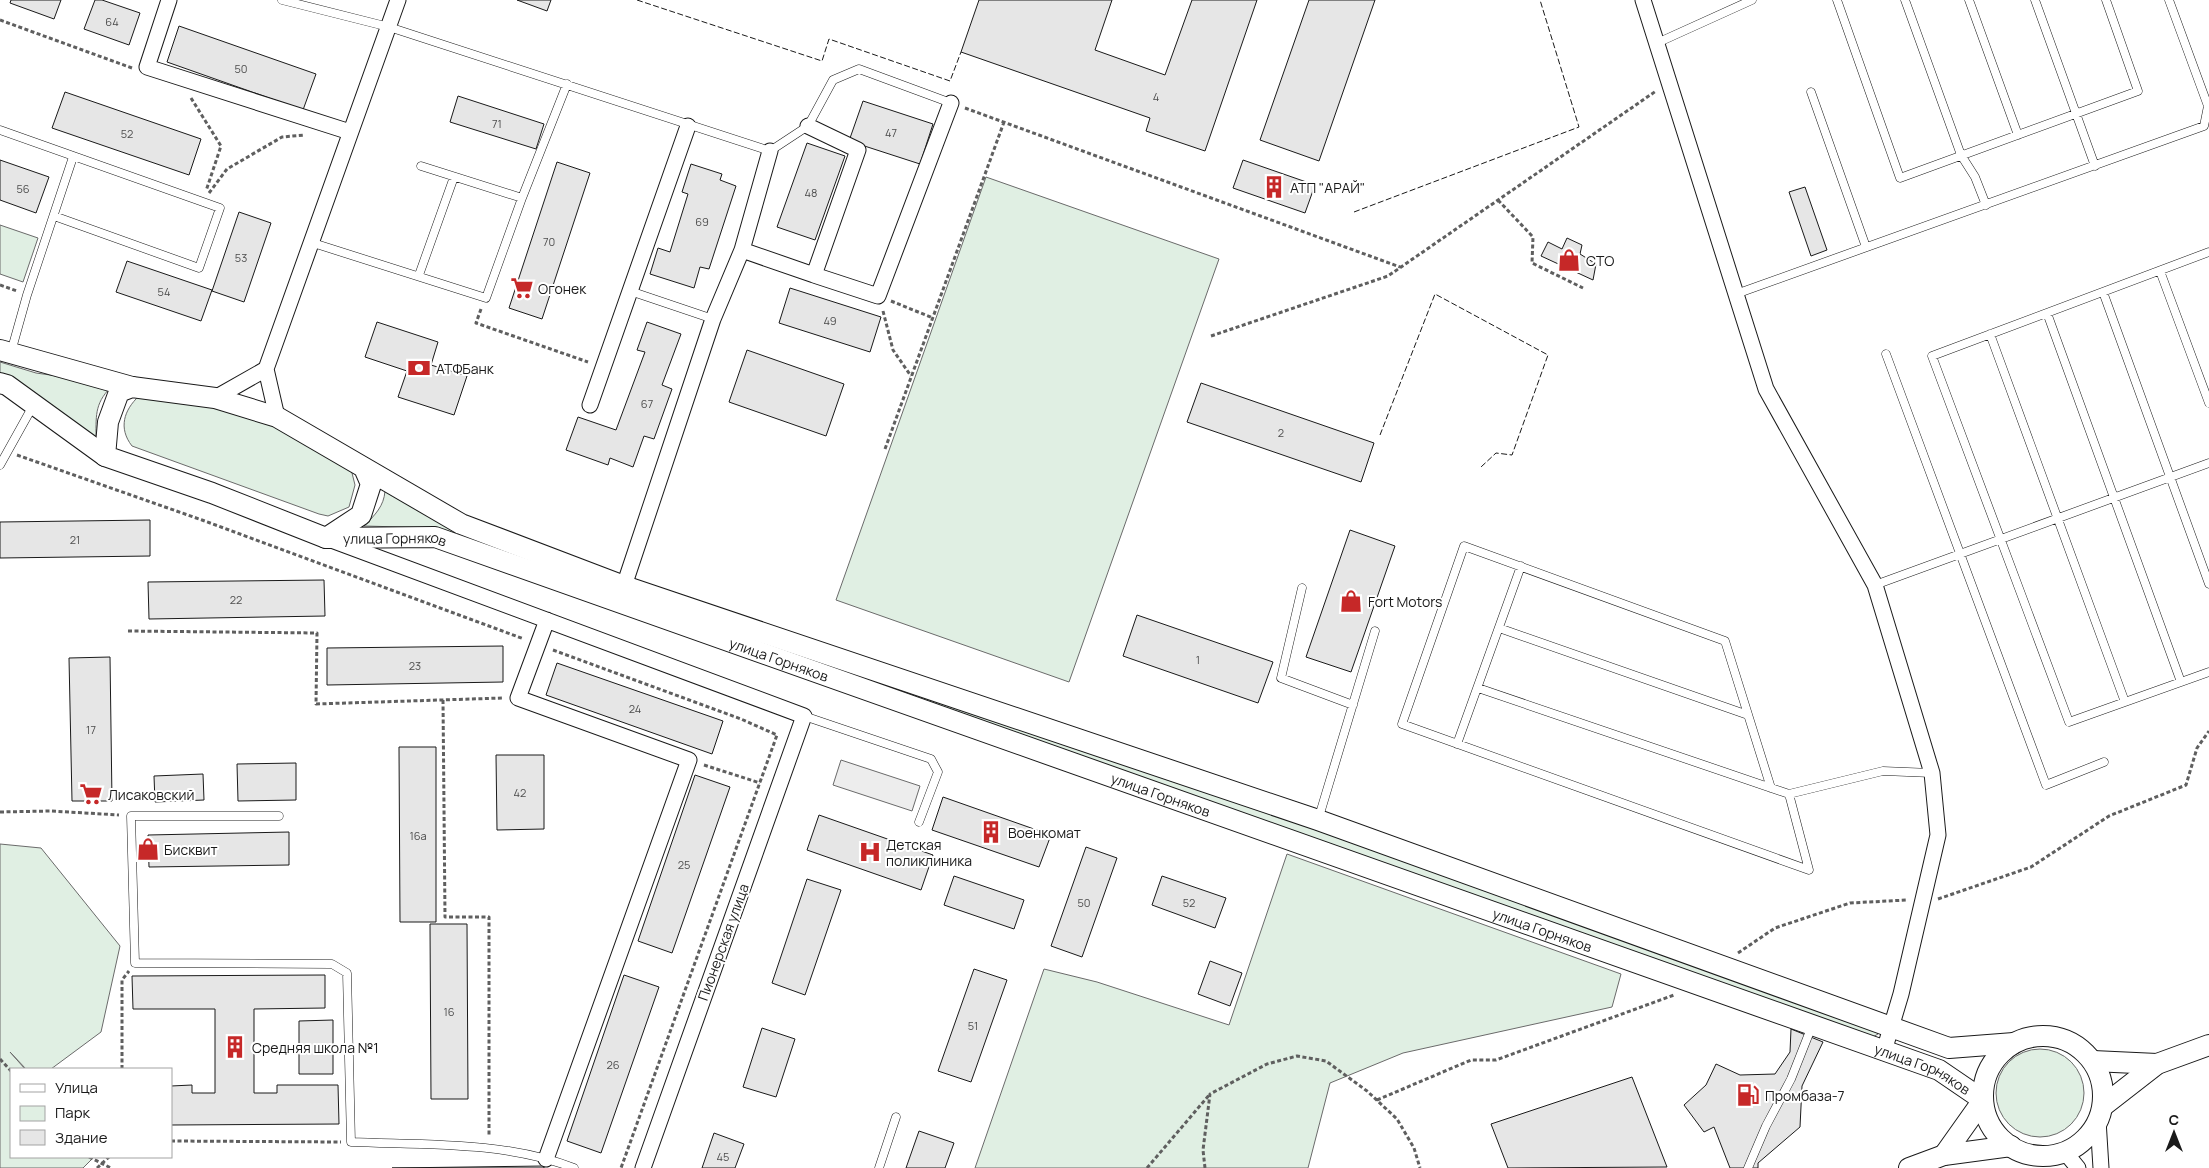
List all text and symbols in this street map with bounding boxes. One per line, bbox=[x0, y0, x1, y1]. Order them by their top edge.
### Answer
house number: 64 bbox=[105, 14, 119, 29]
house number: 50 bbox=[234, 61, 248, 76]
house number: 4 bbox=[1153, 89, 1159, 104]
house number: 71 bbox=[492, 116, 502, 131]
house number: 47 bbox=[885, 125, 897, 140]
house number: 52 bbox=[121, 126, 133, 141]
building icon: АТП "АРАЙ" bbox=[1261, 174, 1287, 200]
place label: АТП "АРАЙ" bbox=[1290, 178, 1365, 197]
house number: 56 bbox=[16, 181, 30, 196]
house number: 48 bbox=[805, 185, 817, 200]
house number: 69 bbox=[695, 214, 709, 229]
house number: 70 bbox=[543, 234, 555, 249]
shop icon: СТО bbox=[1556, 247, 1582, 273]
house number: 53 bbox=[235, 250, 247, 265]
place label: СТО bbox=[1586, 251, 1615, 270]
supermarket icon: Огонек bbox=[509, 275, 535, 301]
place label: Огонек bbox=[538, 279, 587, 298]
house number: 54 bbox=[158, 284, 170, 299]
house number: 49 bbox=[823, 313, 837, 328]
bank icon: АТФБанк bbox=[406, 355, 432, 381]
place label: АТФБанк bbox=[436, 359, 495, 378]
house number: 67 bbox=[641, 396, 653, 411]
house number: 2 bbox=[1278, 425, 1284, 440]
street label: улица Горняков bbox=[343, 527, 450, 550]
house number: 21 bbox=[70, 532, 80, 547]
shop icon: Fort Motors bbox=[1338, 588, 1364, 614]
house number: 22 bbox=[230, 592, 242, 607]
place label: Fort Motors bbox=[1368, 592, 1442, 611]
street label: улица Горняков bbox=[727, 633, 832, 685]
house number: 1 bbox=[1196, 652, 1200, 667]
house number: 23 bbox=[409, 658, 421, 673]
house number: 24 bbox=[629, 701, 641, 716]
house number: 17 bbox=[86, 722, 96, 737]
street label: улица Горняков bbox=[1109, 768, 1213, 821]
supermarket icon: Лисаковский bbox=[78, 781, 104, 807]
place label: Лисаковский bbox=[108, 785, 194, 804]
house number: 42 bbox=[514, 785, 526, 800]
building icon: Военкомат bbox=[978, 819, 1004, 845]
place label: Военкомат bbox=[1008, 823, 1081, 842]
house number: 16а bbox=[409, 828, 427, 843]
place label: Детская поликлиника bbox=[886, 835, 972, 870]
shop icon: Бисквит bbox=[135, 836, 161, 862]
hospital icon: Детская поликлиника bbox=[857, 839, 883, 865]
place label: Бисквит bbox=[164, 840, 218, 859]
house number: 25 bbox=[678, 857, 690, 872]
street label: Пионерская улица bbox=[693, 881, 753, 1003]
house number: 50 bbox=[1077, 895, 1091, 910]
house number: 52 bbox=[1183, 895, 1195, 910]
street label: улица Горняков bbox=[1490, 903, 1595, 956]
house number: 16 bbox=[443, 1004, 455, 1019]
house number: 51 bbox=[968, 1018, 978, 1033]
building icon: Средняя школа №1 bbox=[222, 1034, 248, 1060]
place label: Средняя школа №1 bbox=[252, 1038, 379, 1057]
street label: улица Горняков bbox=[1872, 1038, 1975, 1099]
house number: 26 bbox=[606, 1057, 620, 1072]
legend bbox=[10, 1068, 172, 1158]
text: Улица bbox=[55, 1077, 98, 1098]
fuel station icon: Промбаза-7 bbox=[1735, 1082, 1761, 1108]
place label: Промбаза-7 bbox=[1765, 1086, 1845, 1105]
text: Парк bbox=[55, 1102, 91, 1123]
north arrow bbox=[2149, 1108, 2199, 1158]
text: С bbox=[2169, 1110, 2179, 1129]
text: Здание bbox=[55, 1127, 108, 1148]
house number: 45 bbox=[717, 1149, 729, 1164]

